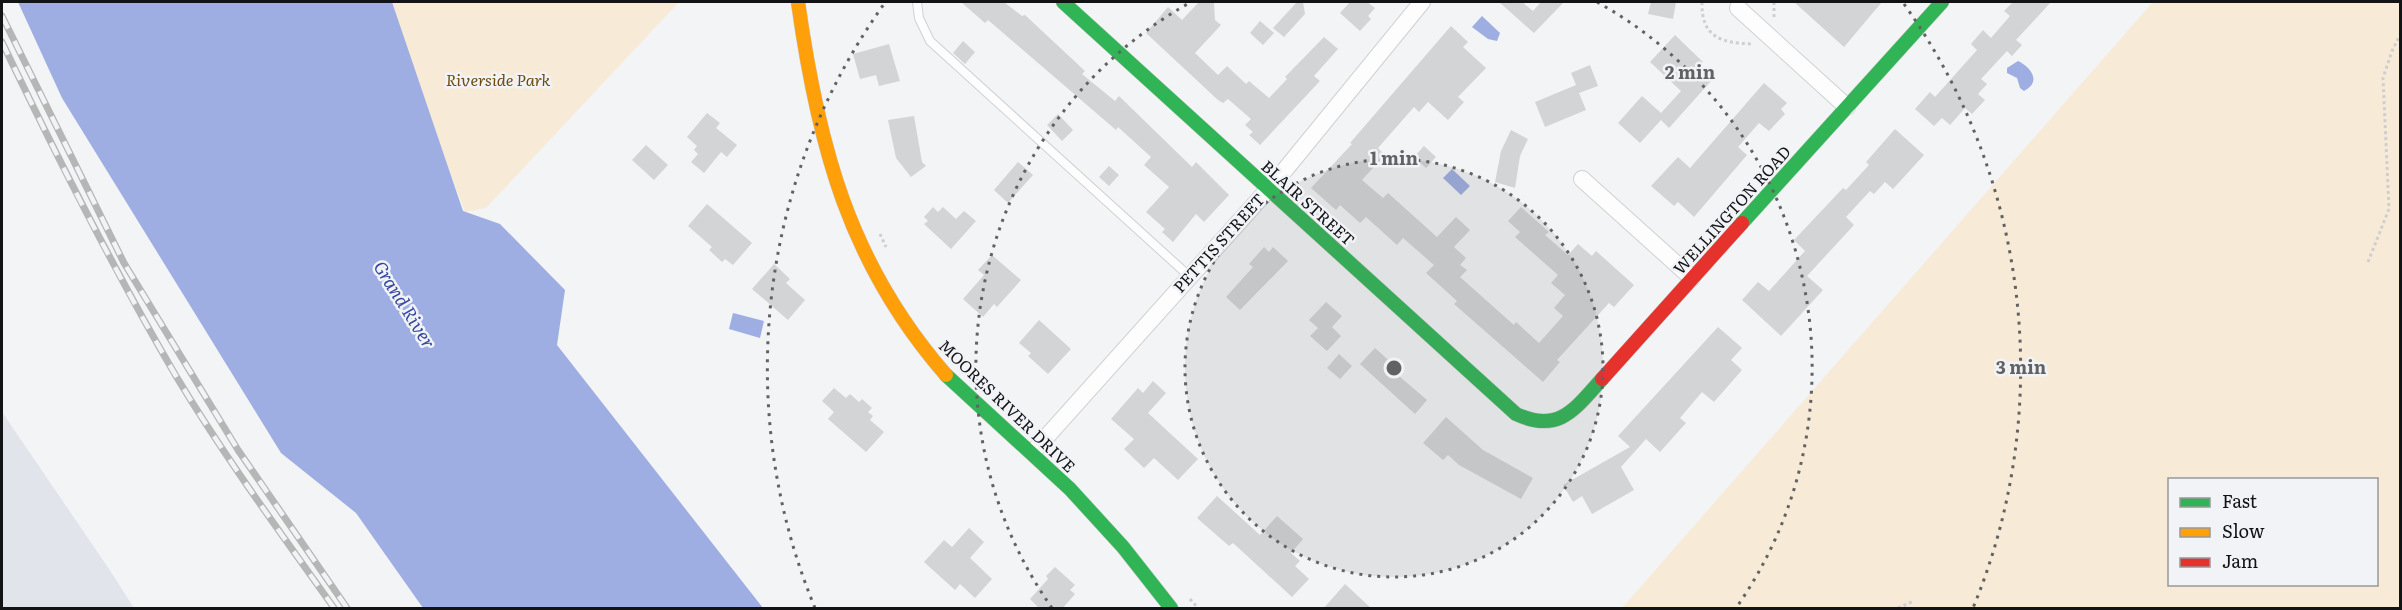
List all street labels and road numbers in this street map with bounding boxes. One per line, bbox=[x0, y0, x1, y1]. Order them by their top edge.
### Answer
street label: WELLINGTON ROAD bbox=[1667, 140, 1796, 279]
street label: BLAIR STREET bbox=[1257, 154, 1361, 251]
street label: PETTIS STREET bbox=[1167, 187, 1270, 297]
street label: MOORES RIVER DRIVE bbox=[934, 333, 1081, 477]

